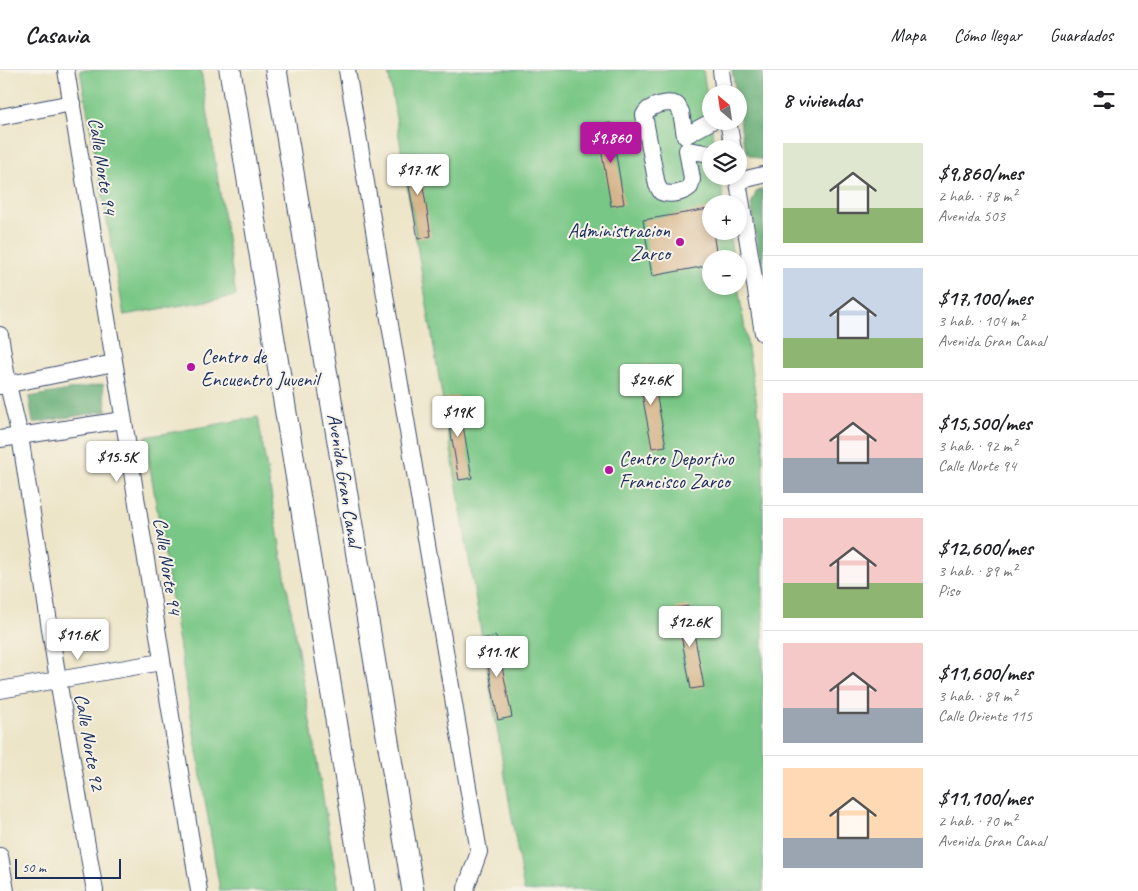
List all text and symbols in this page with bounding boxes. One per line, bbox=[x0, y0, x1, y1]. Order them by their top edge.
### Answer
text: Casavia bbox=[25, 20, 89, 50]
text: Mapa bbox=[891, 24, 926, 46]
text: Cómo llegar bbox=[954, 24, 1022, 46]
text: Guardados bbox=[1050, 24, 1113, 46]
north arrow bbox=[702, 85, 748, 130]
map controls bbox=[702, 85, 747, 295]
icon: filters bbox=[1090, 86, 1118, 114]
text: 8 viviendas bbox=[783, 87, 862, 113]
street label: Calle Norte 94 bbox=[83, 116, 123, 218]
pin: $9,860 bbox=[570, 122, 652, 164]
text: $9,860 bbox=[591, 128, 631, 148]
button: layers bbox=[702, 140, 747, 185]
pin: $17.1K bbox=[377, 154, 459, 196]
text: $17.1K bbox=[398, 160, 438, 180]
text: $9,860/mes bbox=[938, 160, 1023, 186]
icon: home bbox=[823, 163, 883, 223]
text: 2 hab. · 78 m² bbox=[938, 186, 1017, 206]
button: + bbox=[702, 195, 747, 240]
text: Avenida 503 bbox=[938, 206, 1005, 226]
place label: Administracion Zarco bbox=[568, 218, 672, 266]
marker: Administracion Zarco bbox=[674, 236, 686, 248]
button: − bbox=[702, 250, 747, 295]
text: $17,100/mes bbox=[938, 285, 1032, 311]
icon: home bbox=[823, 288, 883, 348]
text: 3 hab. · 104 m² bbox=[938, 311, 1024, 331]
text: Avenida Gran Canal bbox=[938, 331, 1046, 351]
place label: Centro de Encuentro Juvenil bbox=[201, 344, 322, 392]
marker: Centro de Encuentro Juvenil bbox=[185, 361, 197, 373]
pin: $24.6K bbox=[610, 364, 692, 406]
text: $24.6K bbox=[631, 370, 671, 390]
pin: $19K bbox=[428, 396, 488, 438]
text: $19K bbox=[443, 402, 473, 422]
text: $15,500/mes bbox=[938, 410, 1031, 436]
street label: Avenida Gran Canal bbox=[322, 412, 368, 552]
icon: home bbox=[823, 413, 883, 473]
text: 3 hab. · 92 m² bbox=[938, 436, 1017, 456]
pin: $15.5K bbox=[76, 440, 158, 483]
place label: Centro Deportivo Francisco Zarco bbox=[619, 446, 735, 494]
text: $15.5K bbox=[97, 447, 137, 467]
text: Calle Norte 94 bbox=[938, 456, 1016, 476]
marker: Centro Deportivo Francisco Zarco bbox=[603, 464, 615, 476]
street label: Calle Norte 94 bbox=[148, 516, 188, 618]
text: $12,600/mes bbox=[938, 535, 1033, 561]
icon: home bbox=[823, 538, 883, 598]
text: 3 hab. · 89 m² bbox=[938, 561, 1017, 581]
text: Piso bbox=[938, 581, 960, 601]
pin: $12.6K bbox=[649, 606, 731, 648]
text: $12.6K bbox=[670, 612, 710, 632]
pin: $11.6K bbox=[37, 618, 119, 661]
text: $11.6K bbox=[58, 625, 98, 645]
pin: $11.1K bbox=[456, 636, 538, 678]
text: $11.1K bbox=[477, 642, 517, 662]
text: $11,600/mes bbox=[938, 660, 1033, 686]
icon: home bbox=[823, 663, 883, 723]
text: 3 hab. · 89 m² bbox=[938, 686, 1017, 706]
street label: Calle Norte 92 bbox=[69, 692, 111, 794]
text: Calle Oriente 115 bbox=[938, 706, 1032, 726]
text: $11,100/mes bbox=[938, 785, 1032, 811]
icon: home bbox=[823, 788, 883, 848]
text: 2 hab. · 70 m² bbox=[938, 811, 1017, 831]
text: Avenida Gran Canal bbox=[938, 831, 1046, 851]
scale bar bbox=[15, 856, 121, 879]
text: 50 m bbox=[22, 859, 46, 876]

